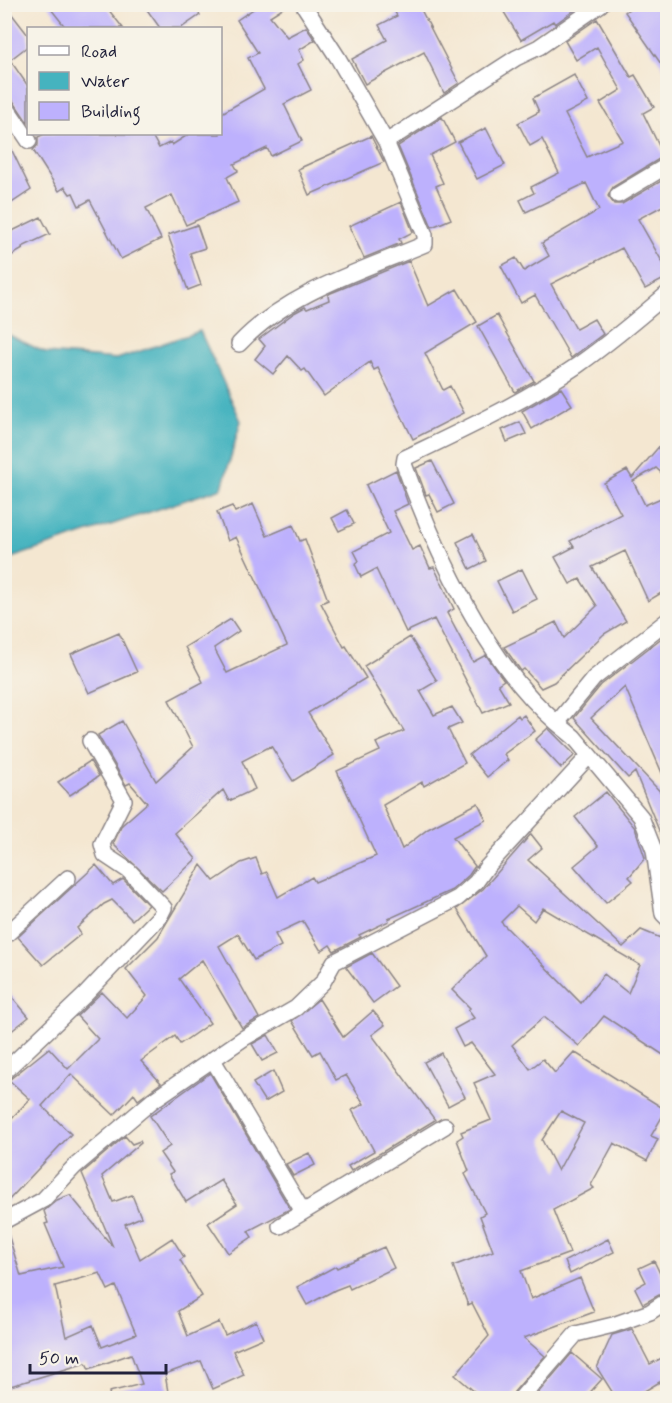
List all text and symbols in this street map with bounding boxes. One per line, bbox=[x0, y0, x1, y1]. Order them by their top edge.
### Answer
legend bbox=[27, 27, 222, 135]
text: Road bbox=[81, 40, 117, 64]
text: Water bbox=[81, 70, 130, 94]
text: Building bbox=[81, 100, 141, 126]
scale bar bbox=[30, 1337, 166, 1375]
text: 50 m bbox=[39, 1347, 79, 1371]

